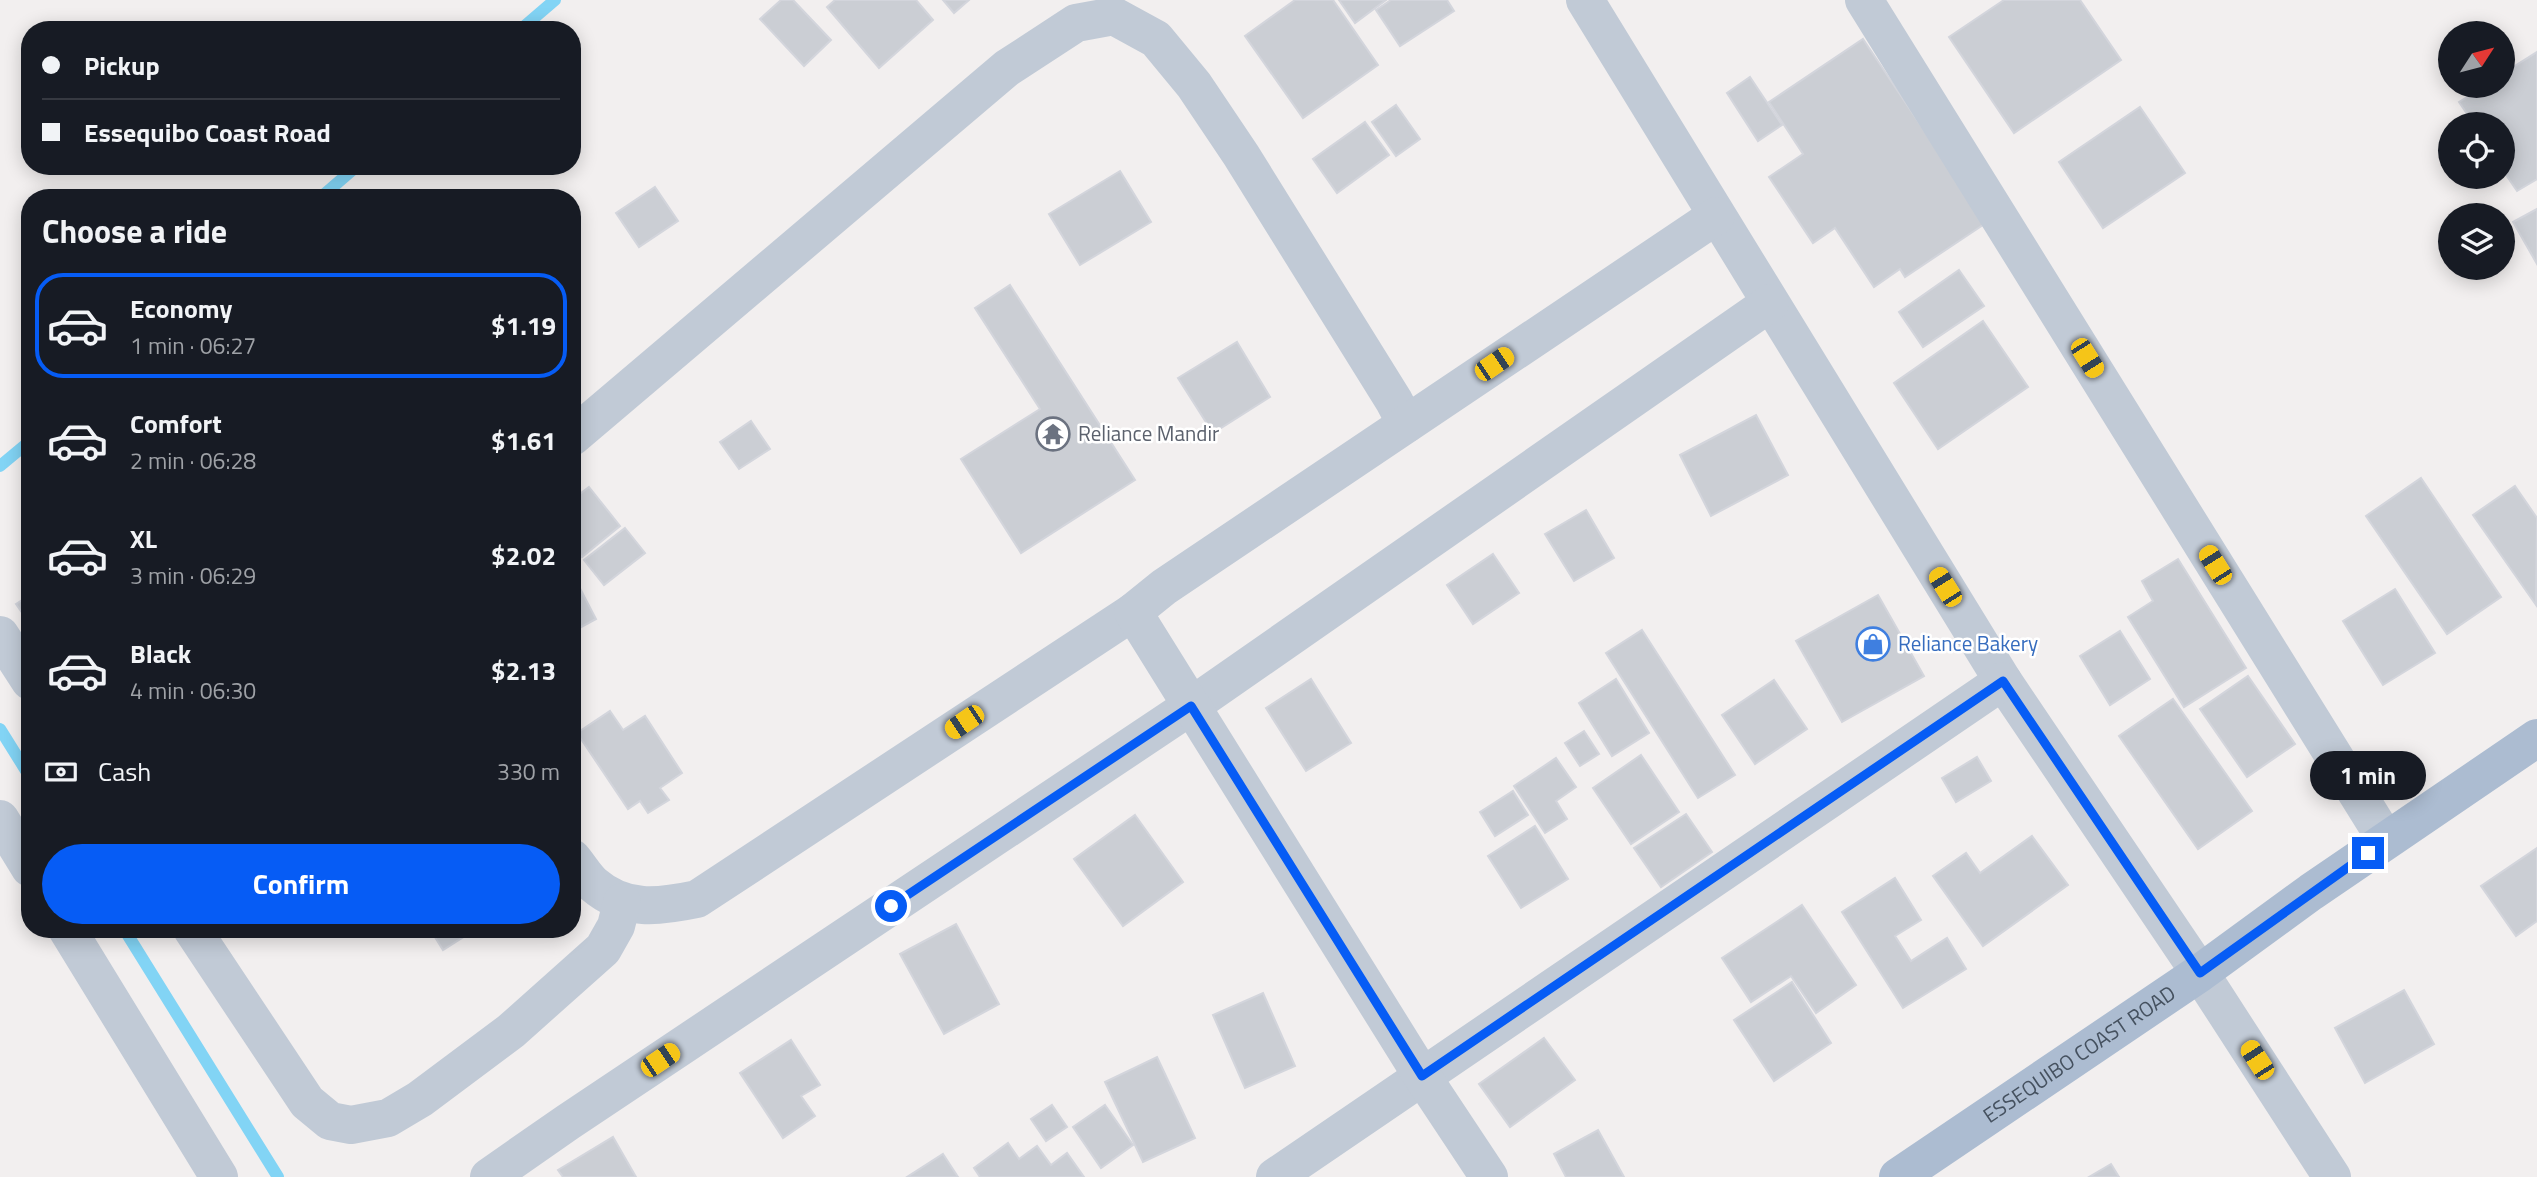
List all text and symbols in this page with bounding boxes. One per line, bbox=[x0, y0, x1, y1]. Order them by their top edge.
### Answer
north arrow bbox=[2438, 21, 2515, 98]
map controls bbox=[2438, 21, 2515, 280]
text: Pickup bbox=[84, 46, 160, 85]
button: locate bbox=[2438, 112, 2515, 189]
text: Essequibo Coast Road bbox=[84, 113, 331, 152]
button: layers bbox=[2438, 203, 2515, 280]
text: Choose a ride bbox=[42, 207, 227, 255]
text: Economy bbox=[130, 289, 232, 328]
icon: car bbox=[46, 294, 109, 357]
text: $1.19 bbox=[491, 306, 556, 345]
text: 1 min · 06:27 bbox=[130, 328, 256, 363]
car bbox=[2067, 335, 2108, 381]
car bbox=[1471, 344, 1518, 384]
text: Comfort bbox=[130, 404, 222, 443]
icon: car bbox=[46, 409, 109, 472]
temple icon: Reliance Mandir bbox=[1034, 415, 1072, 453]
place label: Reliance Mandir bbox=[1078, 417, 1219, 449]
text: $1.61 bbox=[491, 421, 556, 460]
text: 2 min · 06:28 bbox=[130, 443, 256, 478]
text: XL bbox=[130, 519, 157, 558]
icon: car bbox=[46, 524, 109, 587]
text: $2.02 bbox=[491, 536, 556, 575]
car bbox=[2195, 542, 2236, 588]
text: 3 min · 06:29 bbox=[130, 558, 256, 593]
car bbox=[1925, 564, 1966, 610]
shop icon: Reliance Bakery bbox=[1854, 625, 1892, 663]
place label: Reliance Bakery bbox=[1898, 627, 2038, 659]
text: Black bbox=[130, 634, 191, 673]
icon: car bbox=[46, 639, 109, 702]
text: $2.13 bbox=[491, 651, 556, 690]
text: 4 min · 06:30 bbox=[130, 673, 256, 708]
car bbox=[941, 702, 988, 742]
text: Cash bbox=[98, 752, 151, 791]
callout: 1 min bbox=[2310, 752, 2426, 800]
icon: cash bbox=[42, 753, 80, 791]
text: 330 m bbox=[497, 754, 560, 789]
text: 1 min bbox=[2340, 758, 2396, 793]
route end bbox=[2352, 837, 2384, 869]
button: Confirm bbox=[42, 844, 560, 924]
route start bbox=[875, 890, 907, 922]
street label: ESSEQUIBO COAST ROAD bbox=[1976, 977, 2182, 1130]
car bbox=[2237, 1037, 2278, 1083]
car bbox=[637, 1040, 684, 1080]

